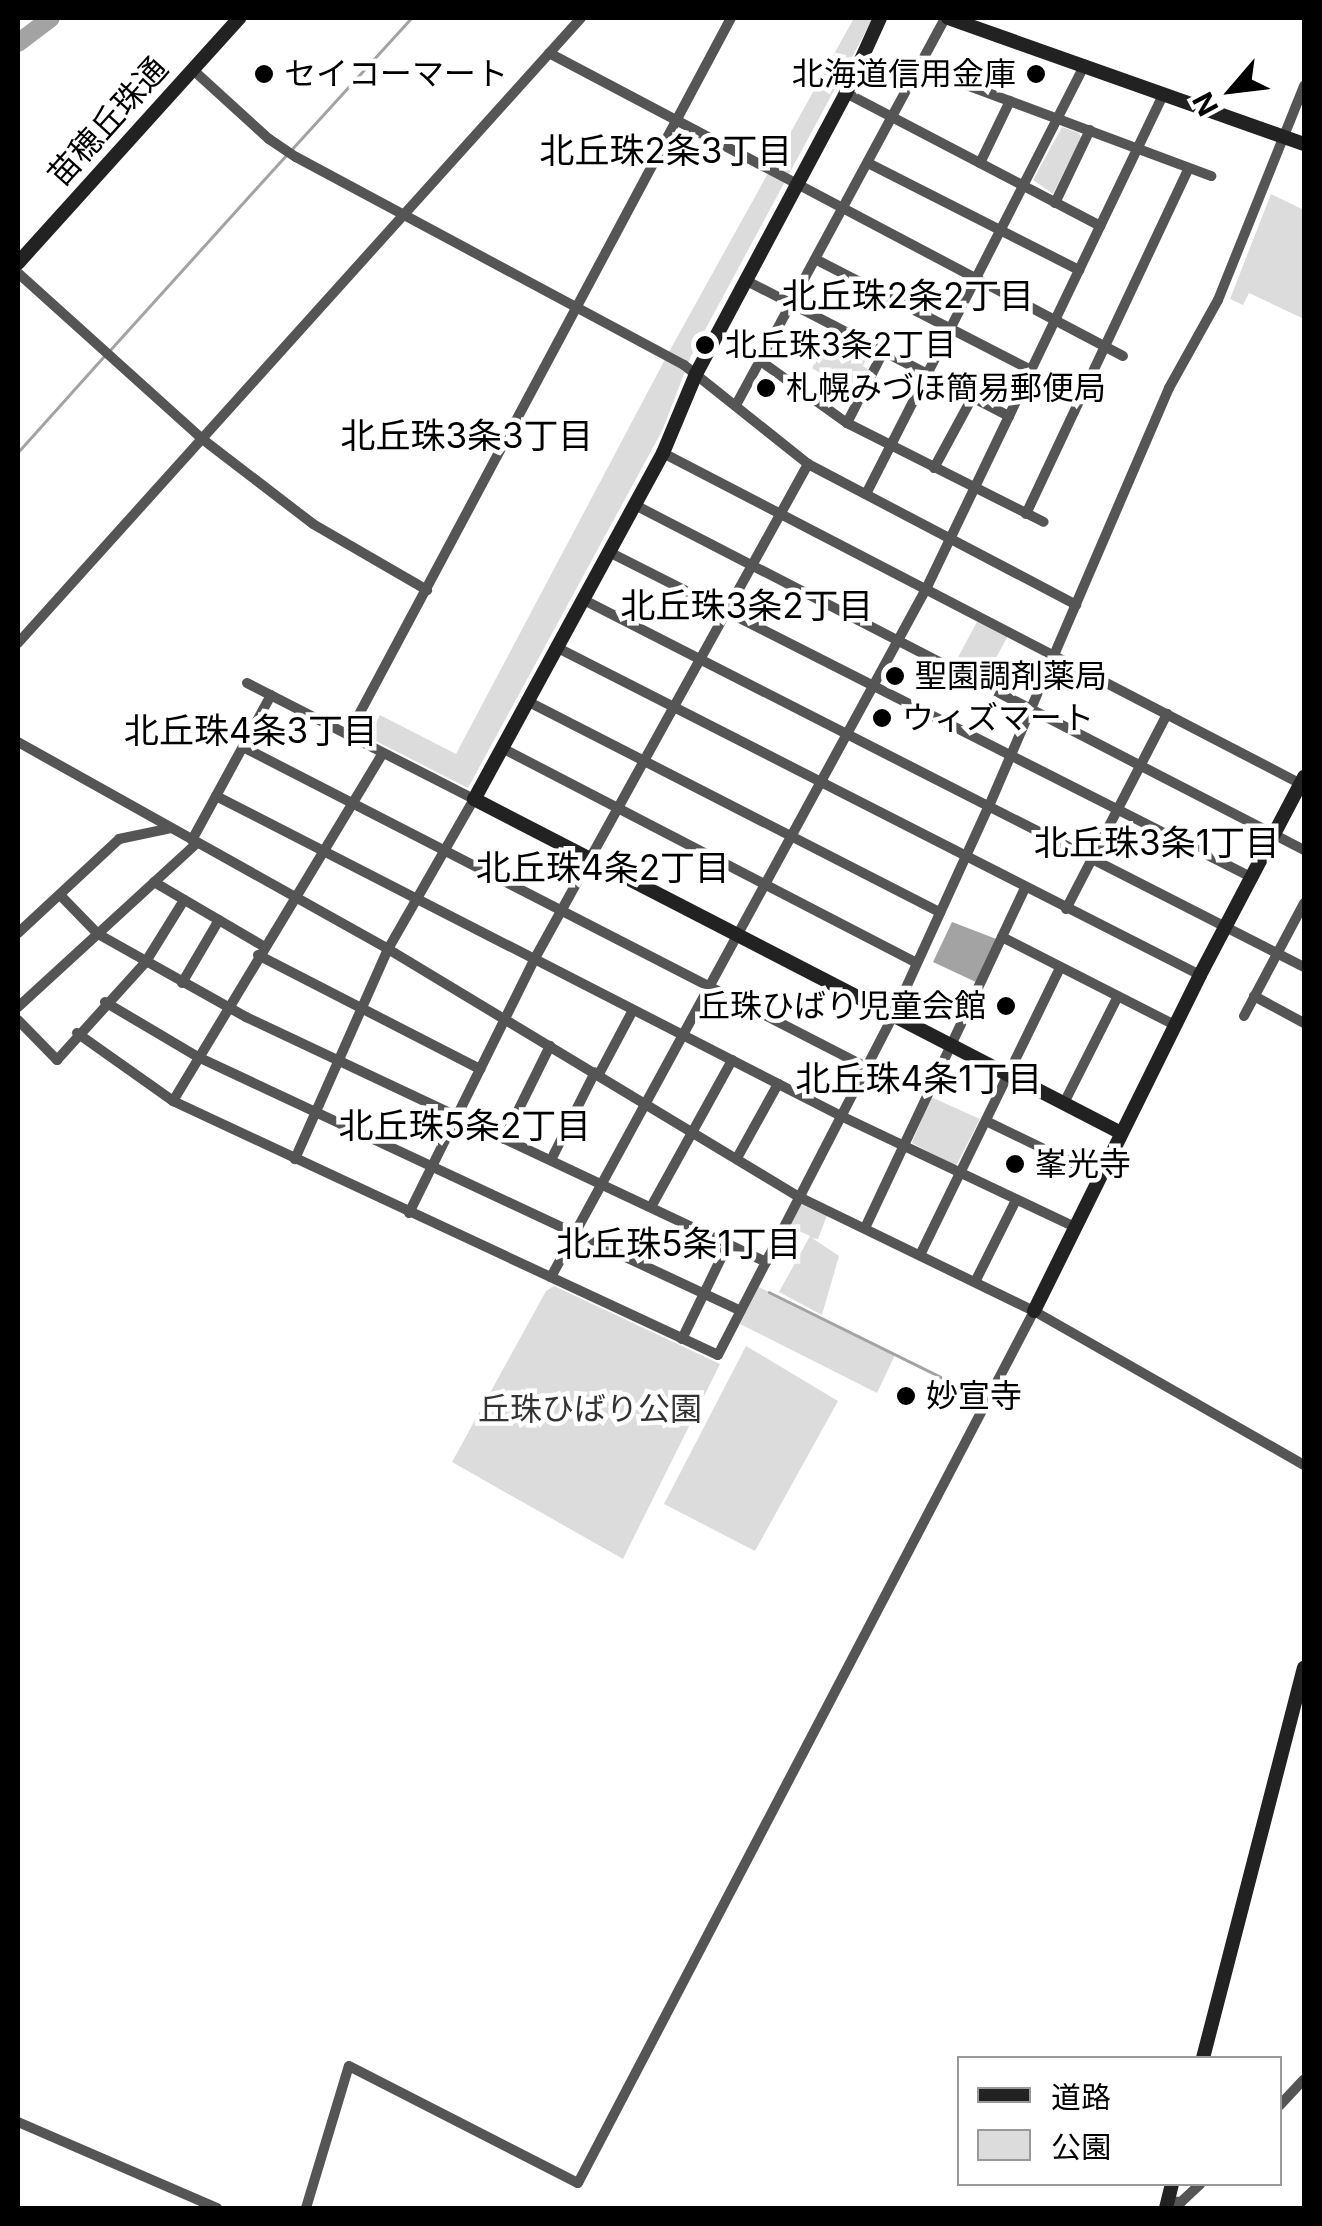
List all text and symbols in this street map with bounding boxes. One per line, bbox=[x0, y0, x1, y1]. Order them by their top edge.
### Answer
north arrow bbox=[1182, 40, 1282, 140]
street label: 苗穂丘珠通 bbox=[40, 50, 176, 194]
place label: セイコーマート bbox=[284, 55, 508, 93]
place label: 北海道信用金庫 bbox=[792, 55, 1016, 93]
marker: セイコーマート bbox=[253, 63, 275, 85]
marker: 北海道信用金庫 bbox=[1025, 63, 1047, 85]
text: N bbox=[1185, 87, 1226, 121]
district label: 北丘珠2条3丁目 bbox=[540, 129, 792, 171]
district label: 北丘珠2条2丁目 bbox=[782, 274, 1034, 316]
place label: 北丘珠3条2丁目 bbox=[725, 326, 956, 364]
marker: 北丘珠3条2丁目 bbox=[694, 334, 716, 356]
place label: 札幌みづほ簡易郵便局 bbox=[786, 369, 1106, 407]
marker: 札幌みづほ簡易郵便局 bbox=[755, 377, 777, 399]
district label: 北丘珠3条3丁目 bbox=[340, 414, 594, 456]
district label: 北丘珠3条2丁目 bbox=[621, 584, 873, 626]
place label: 聖園調剤薬局 bbox=[915, 657, 1107, 695]
marker: 聖園調剤薬局 bbox=[884, 665, 906, 687]
place label: ウィズマート bbox=[902, 699, 1094, 737]
marker: ウィズマート bbox=[871, 707, 893, 729]
district label: 北丘珠4条3丁目 bbox=[124, 709, 378, 751]
district label: 北丘珠3条1丁目 bbox=[1034, 821, 1280, 863]
district label: 北丘珠4条2丁目 bbox=[476, 846, 730, 888]
place label: 丘珠ひばり児童会館 bbox=[698, 987, 986, 1025]
marker: 丘珠ひばり児童会館 bbox=[995, 995, 1017, 1017]
district label: 北丘珠4条1丁目 bbox=[796, 1057, 1042, 1099]
district label: 北丘珠5条2丁目 bbox=[339, 1104, 591, 1146]
place label: 峯光寺 bbox=[1035, 1145, 1131, 1183]
marker: 峯光寺 bbox=[1004, 1153, 1026, 1175]
district label: 北丘珠5条1丁目 bbox=[556, 1222, 802, 1264]
place label: 妙宣寺 bbox=[926, 1377, 1022, 1415]
marker: 妙宣寺 bbox=[895, 1385, 917, 1407]
park label: 丘珠ひばり公園 bbox=[478, 1390, 702, 1428]
legend bbox=[957, 2056, 1282, 2186]
text: 道路 bbox=[1051, 2079, 1111, 2115]
text: 公園 bbox=[1051, 2129, 1111, 2165]

